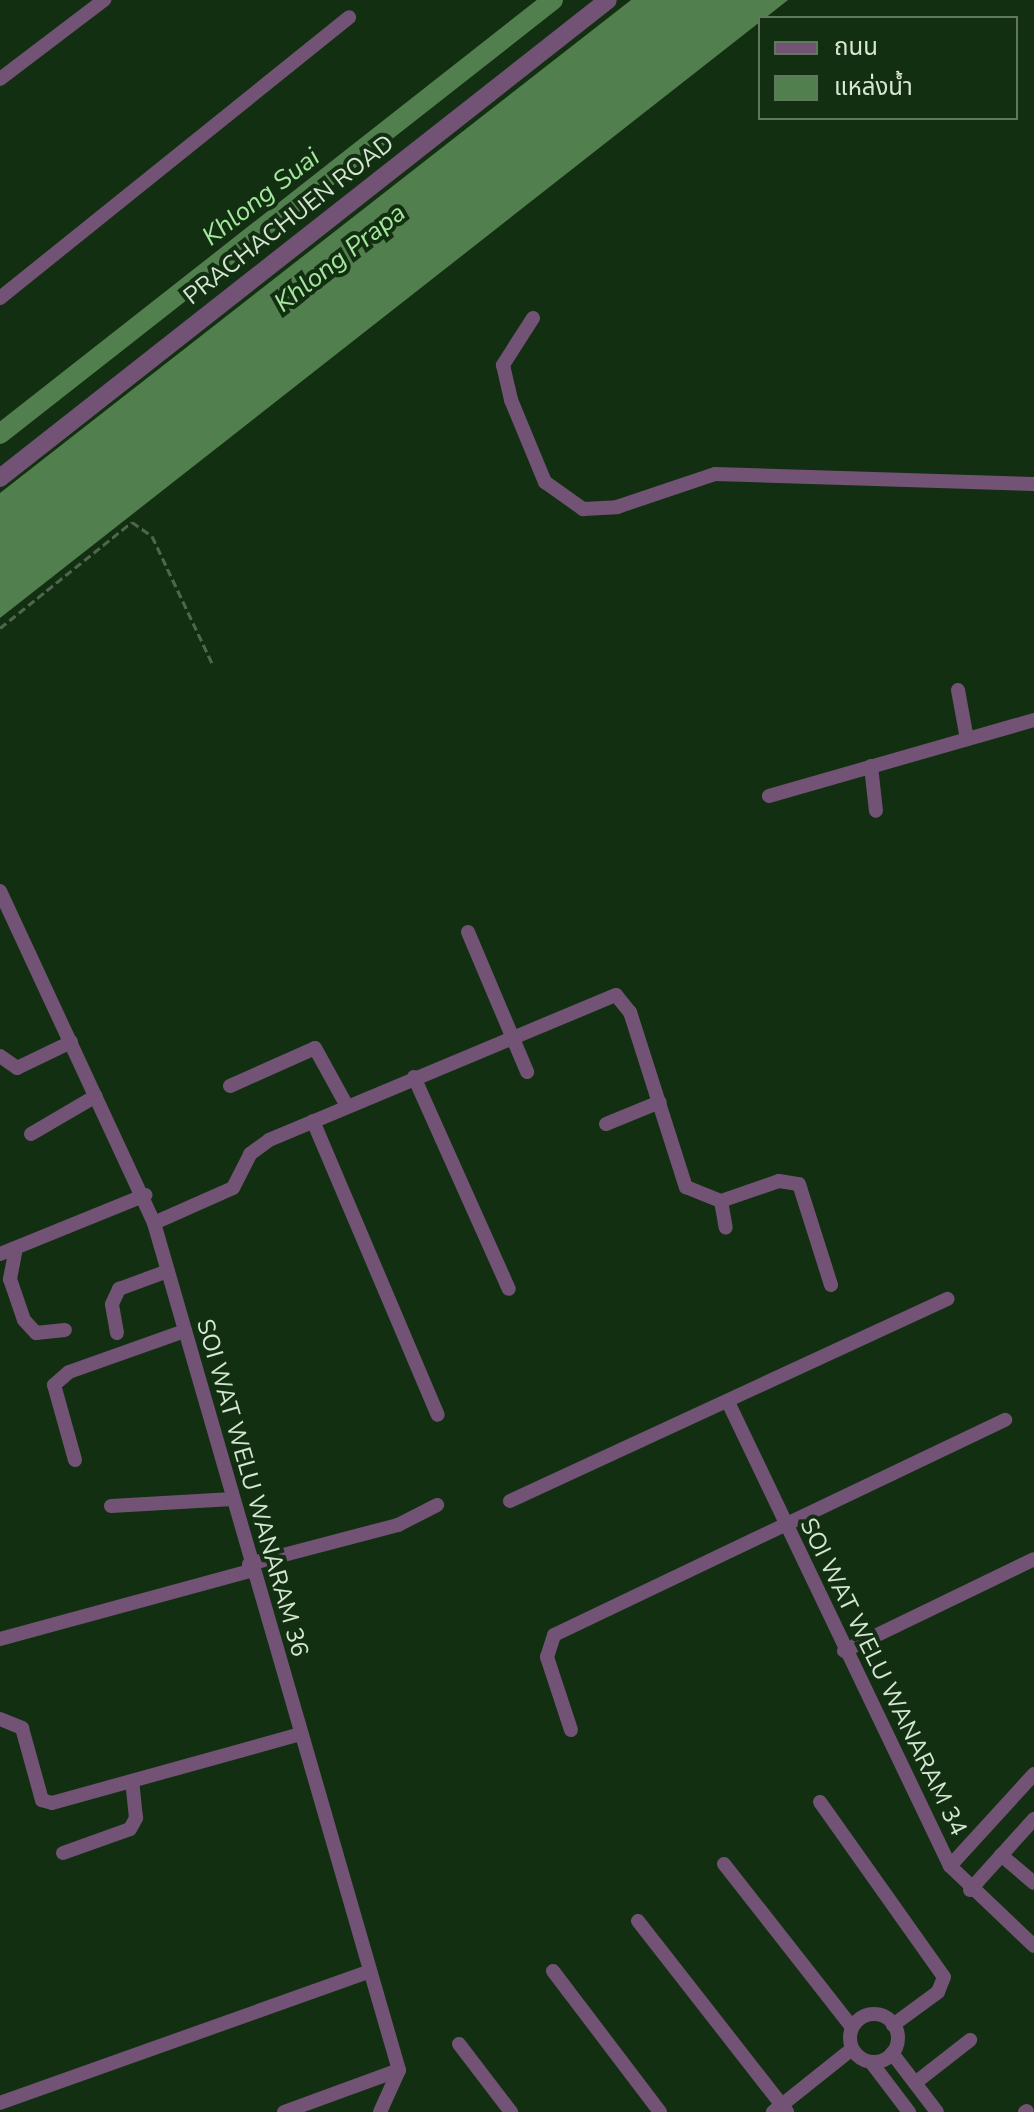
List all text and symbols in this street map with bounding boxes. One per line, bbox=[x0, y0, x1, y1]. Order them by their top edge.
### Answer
legend bbox=[758, 16, 1018, 120]
text: ถนน bbox=[834, 31, 878, 63]
text: แหล่งน้ำ bbox=[834, 71, 913, 103]
street label: PRACHACHUEN ROAD bbox=[178, 129, 400, 311]
water label: Khlong Suai bbox=[196, 142, 326, 252]
water label: Khlong Prapa bbox=[268, 197, 412, 319]
street label: SOI WAT WELU WANARAM 36 bbox=[190, 1316, 314, 1660]
street label: SOI WAT WELU WANARAM 34 bbox=[793, 1513, 973, 1841]

